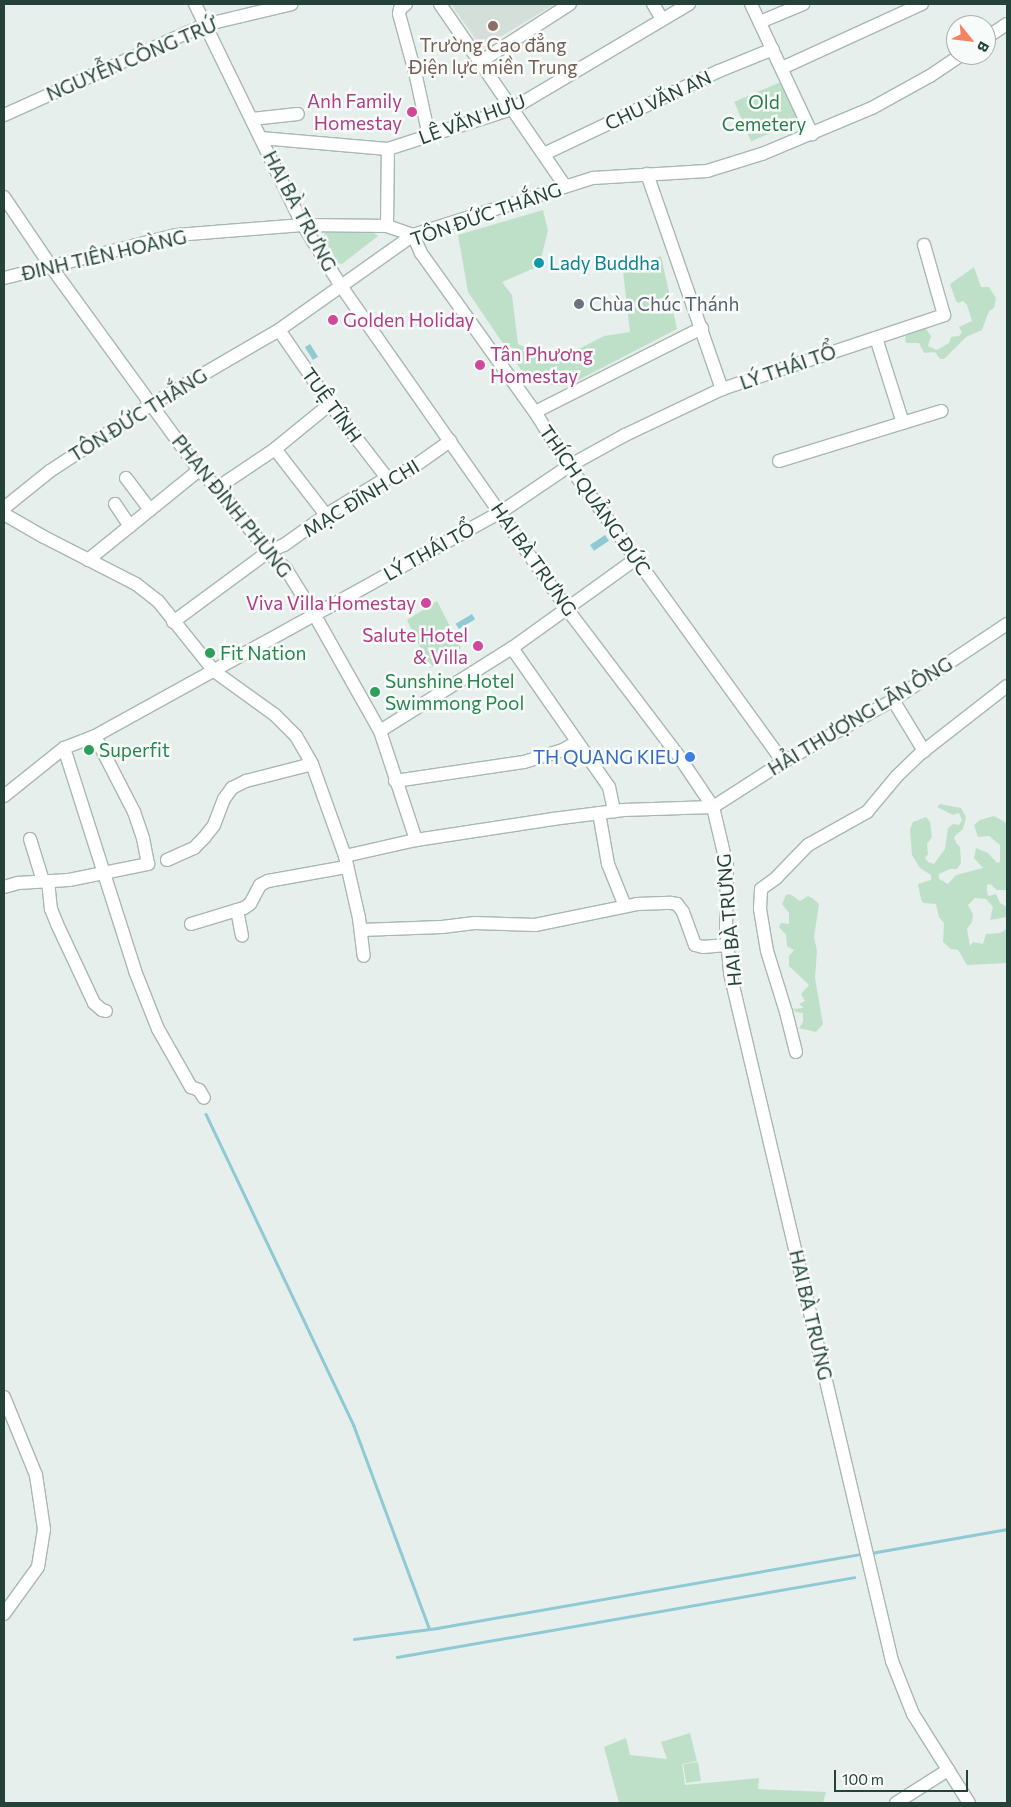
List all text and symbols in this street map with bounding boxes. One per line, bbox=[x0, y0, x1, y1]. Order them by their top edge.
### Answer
street label: NGUYỄN CÔNG TRỨ bbox=[43, 13, 221, 105]
north arrow bbox=[946, 15, 996, 65]
marker: Trường Cao đẳng Điện lực miền Trung bbox=[487, 20, 499, 32]
place label: Trường Cao đẳng Điện lực miền Trung bbox=[408, 34, 578, 78]
text: B bbox=[974, 39, 993, 55]
street label: CHU VĂN AN bbox=[601, 65, 715, 135]
street label: LÊ VĂN HƯU bbox=[416, 89, 528, 149]
place label: Anh Family Homestay bbox=[307, 90, 402, 134]
park label: Old Cemetery bbox=[722, 91, 806, 135]
marker: Anh Family Homestay bbox=[406, 106, 418, 118]
street label: HAI BÀ TRƯNG bbox=[259, 147, 341, 275]
street label: TÔN ĐỨC THẮNG bbox=[408, 177, 564, 251]
street label: ĐINH TIÊN HOÀNG bbox=[19, 225, 189, 285]
place label: Lady Buddha bbox=[549, 252, 660, 274]
marker: Lady Buddha bbox=[533, 257, 545, 269]
place label: Chùa Chúc Thánh bbox=[589, 293, 739, 315]
marker: Chùa Chúc Thánh bbox=[573, 298, 585, 310]
place label: Golden Holiday bbox=[343, 309, 474, 331]
marker: Golden Holiday bbox=[327, 314, 339, 326]
street label: LÝ THÁI TỔ bbox=[737, 340, 839, 394]
place label: Tân Phương Homestay bbox=[490, 343, 593, 387]
marker: Tân Phương Homestay bbox=[474, 359, 486, 371]
street label: TÔN ĐỨC THẮNG bbox=[65, 363, 211, 467]
street label: TUỆ TĨNH bbox=[297, 363, 367, 447]
street label: THÍCH QUẢNG ĐỨC bbox=[535, 421, 655, 579]
street label: PHAN ĐÌNH PHÙNG bbox=[167, 430, 297, 582]
street label: MẠC ĐĨNH CHI bbox=[299, 454, 423, 542]
street label: HAI BÀ TRƯNG bbox=[486, 498, 582, 620]
street label: LÝ THÁI TỔ bbox=[380, 517, 478, 585]
place label: Viva Villa Homestay bbox=[246, 592, 416, 614]
marker: Viva Villa Homestay bbox=[420, 597, 432, 609]
place label: Salute Hotel & Villa bbox=[362, 624, 468, 668]
marker: Salute Hotel & Villa bbox=[472, 640, 484, 652]
place label: Fit Nation bbox=[220, 642, 306, 664]
marker: Fit Nation bbox=[204, 647, 216, 659]
street label: HẢI THƯỢNG LÃN ÔNG bbox=[764, 652, 956, 780]
place label: Sunshine Hotel Swimmong Pool bbox=[385, 670, 524, 714]
marker: Sunshine Hotel Swimmong Pool bbox=[369, 686, 381, 698]
place label: Superfit bbox=[99, 739, 170, 761]
marker: Superfit bbox=[83, 744, 95, 756]
place label: TH QUANG KIEU bbox=[533, 746, 680, 768]
marker: TH QUANG KIEU bbox=[684, 751, 696, 763]
street label: HAI BÀ TRƯNG bbox=[712, 853, 746, 987]
street label: HAI BÀ TRƯNG bbox=[785, 1248, 837, 1382]
scale bar bbox=[836, 1760, 970, 1792]
text: 100 m bbox=[842, 1770, 884, 1788]

